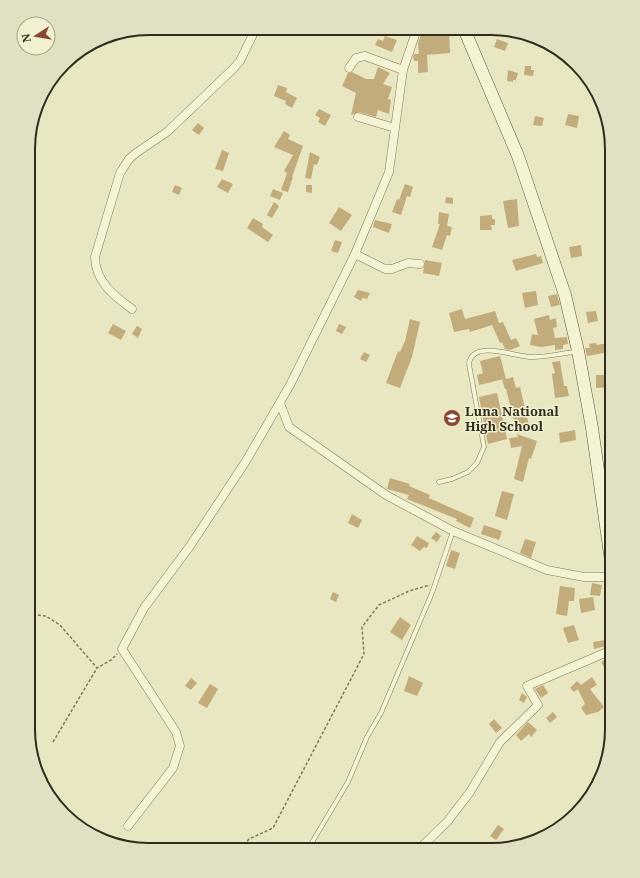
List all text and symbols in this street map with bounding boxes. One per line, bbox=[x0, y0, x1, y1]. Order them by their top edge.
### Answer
north arrow bbox=[16, 16, 56, 56]
text: N bbox=[17, 32, 34, 44]
place label: Luna National High School bbox=[465, 402, 559, 435]
school or university icon: Luna National High School bbox=[442, 408, 462, 428]

